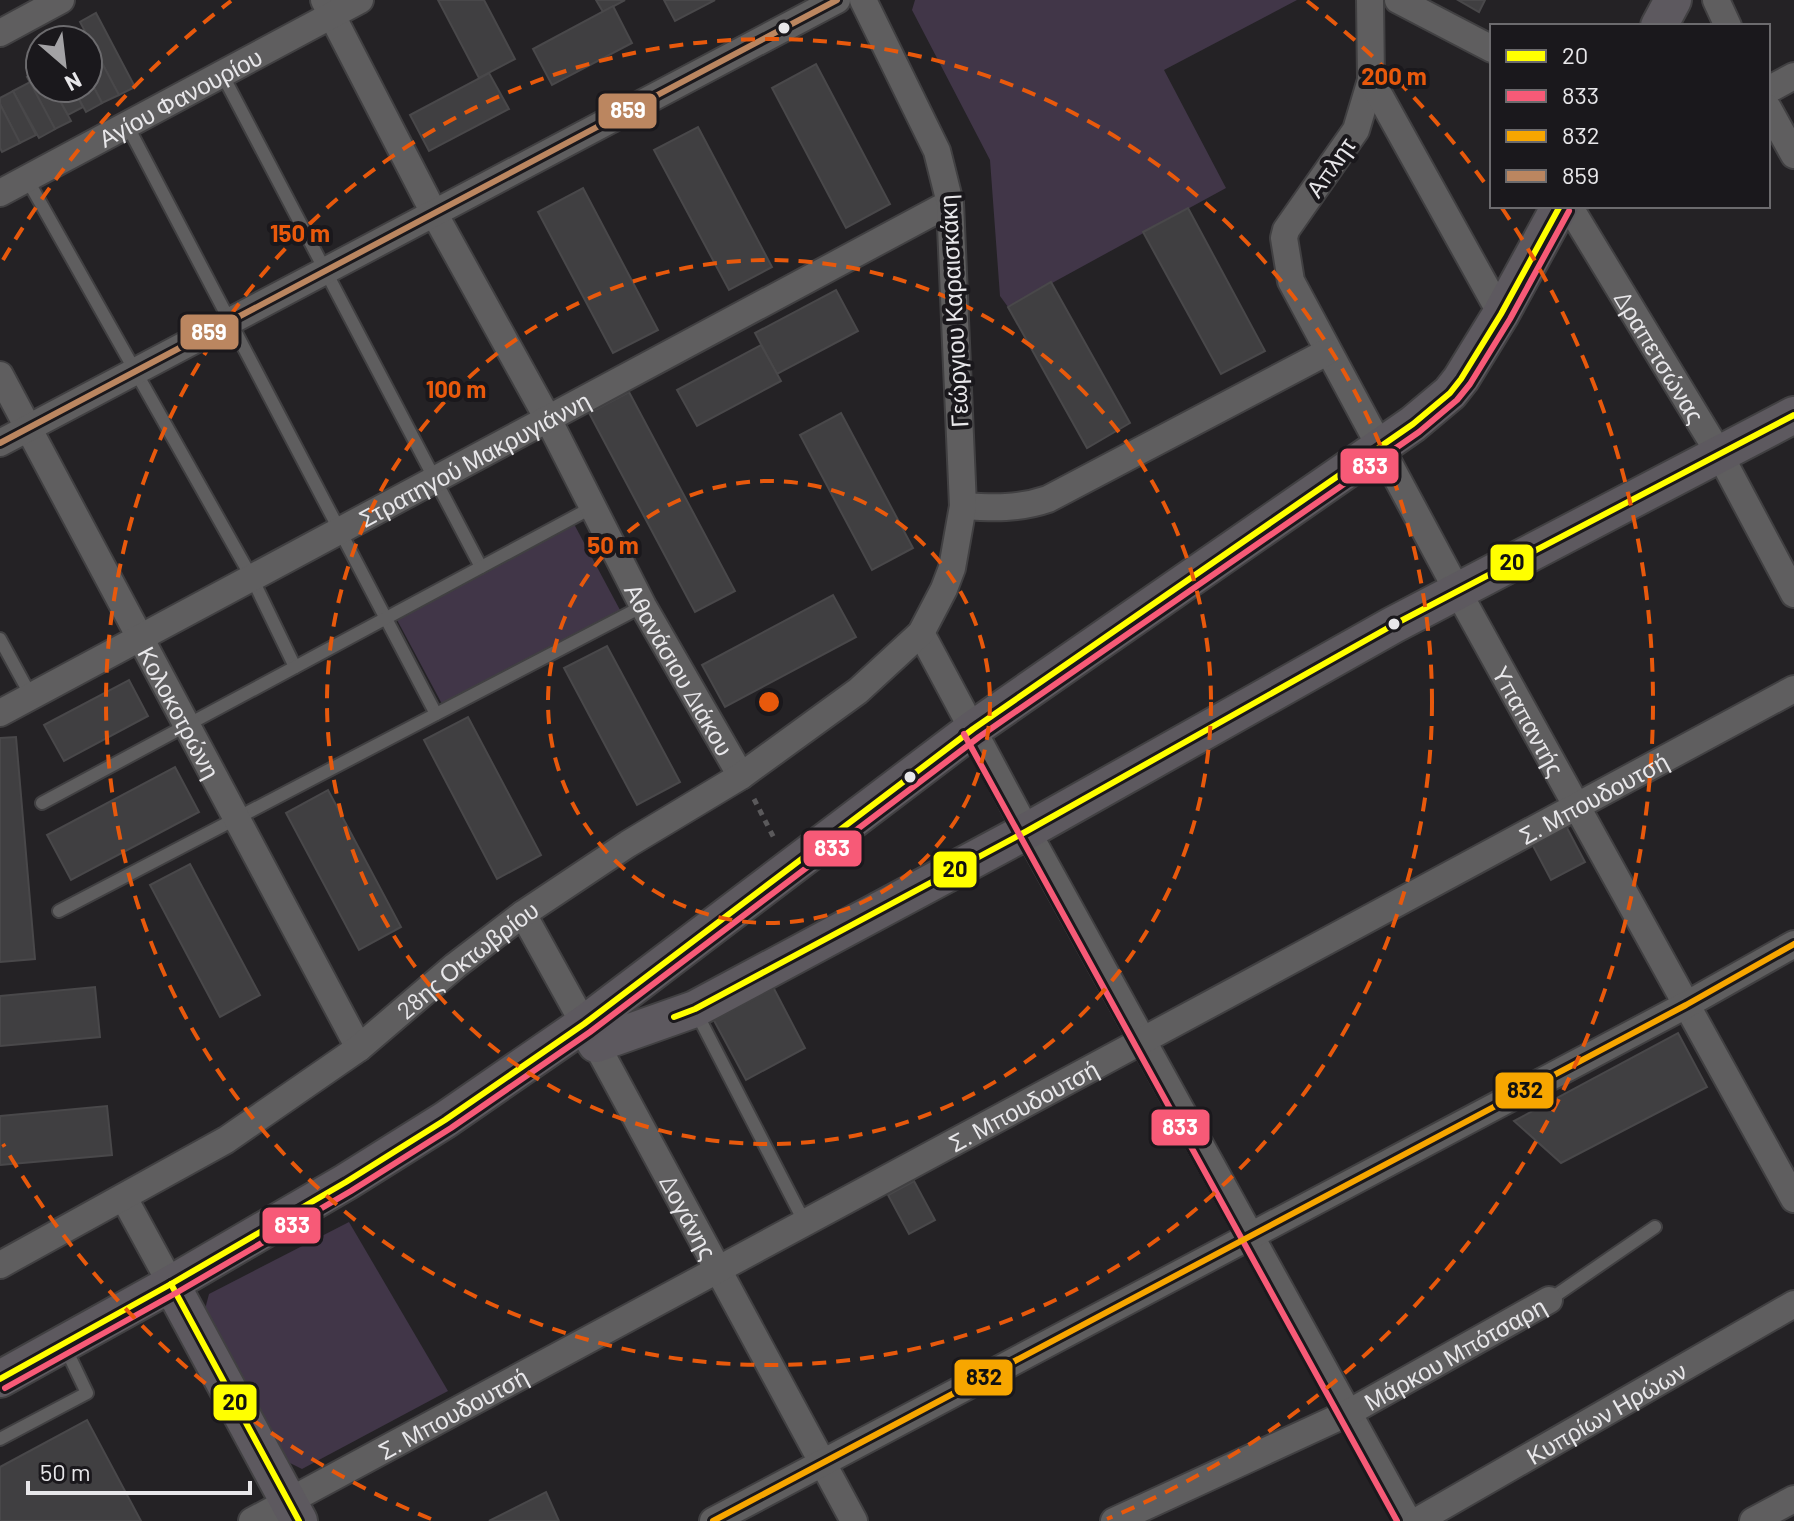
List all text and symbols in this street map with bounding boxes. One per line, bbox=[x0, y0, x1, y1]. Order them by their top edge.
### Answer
unlabelled marker bbox=[776, 20, 792, 36]
north arrow bbox=[24, 24, 104, 104]
legend bbox=[1490, 24, 1770, 208]
text: 20 bbox=[1562, 40, 1588, 69]
street label: Αγίου Φανουρίου bbox=[93, 41, 267, 152]
text: 200 m bbox=[1361, 61, 1427, 90]
text: N bbox=[61, 68, 86, 97]
text: 833 bbox=[1562, 80, 1599, 109]
line badge: 859 bbox=[597, 92, 658, 130]
text: 859 bbox=[610, 96, 646, 122]
text: 832 bbox=[1562, 120, 1600, 149]
street label: Απλητ bbox=[1299, 131, 1361, 202]
text: 859 bbox=[1562, 160, 1599, 189]
street label: Γεώργιου Καραισκάκη bbox=[932, 194, 974, 428]
text: 150 m bbox=[270, 218, 330, 247]
street label: Δραπετσώνας bbox=[1609, 285, 1711, 428]
line badge: 859 bbox=[179, 313, 240, 351]
text: 859 bbox=[191, 318, 227, 344]
text: 100 m bbox=[426, 374, 486, 403]
street label: Στρατηγού Μακρυγιάννη bbox=[353, 385, 595, 532]
line badge: 833 bbox=[1339, 447, 1400, 485]
text: 833 bbox=[1352, 452, 1388, 478]
text: 50 m bbox=[587, 530, 639, 559]
line badge: 20 bbox=[1489, 543, 1535, 582]
text: 20 bbox=[1500, 548, 1524, 574]
street label: Αθανάσιου Διάκου bbox=[619, 578, 740, 760]
unlabelled marker bbox=[1386, 616, 1402, 632]
street label: Κολοκοτρώνη bbox=[133, 641, 227, 783]
street label: Υπαπαντής bbox=[1487, 660, 1571, 781]
centre of rings bbox=[755, 688, 783, 716]
street label: Σ. Μπουδουτσή bbox=[1514, 745, 1673, 849]
unlabelled marker bbox=[902, 769, 918, 785]
line badge: 833 bbox=[802, 829, 863, 868]
text: 833 bbox=[814, 834, 850, 860]
line badge: 20 bbox=[932, 850, 978, 889]
text: 20 bbox=[943, 855, 967, 881]
street label: 28ης Οκτωβρίου bbox=[390, 894, 543, 1024]
street label: Σ. Μπουδουτσή bbox=[943, 1053, 1103, 1157]
line badge: 832 bbox=[1494, 1071, 1555, 1110]
text: 832 bbox=[1507, 1076, 1543, 1102]
line badge: 833 bbox=[1150, 1108, 1211, 1147]
text: 833 bbox=[1162, 1113, 1198, 1139]
street label: Δογάνης bbox=[655, 1169, 724, 1264]
line badge: 833 bbox=[261, 1206, 322, 1245]
text: 833 bbox=[274, 1211, 310, 1237]
street label: Μάρκου Μπότσαρη bbox=[1359, 1290, 1551, 1416]
street label: Κυπρίων Ηρώων bbox=[1521, 1355, 1691, 1470]
line badge: 832 bbox=[953, 1358, 1014, 1397]
street label: Σ. Μπουδουτσή bbox=[373, 1361, 532, 1465]
text: 832 bbox=[966, 1363, 1002, 1389]
line badge: 20 bbox=[212, 1383, 258, 1422]
text: 20 bbox=[223, 1388, 247, 1414]
scale bar bbox=[28, 1445, 250, 1495]
text: 50 m bbox=[40, 1457, 91, 1486]

